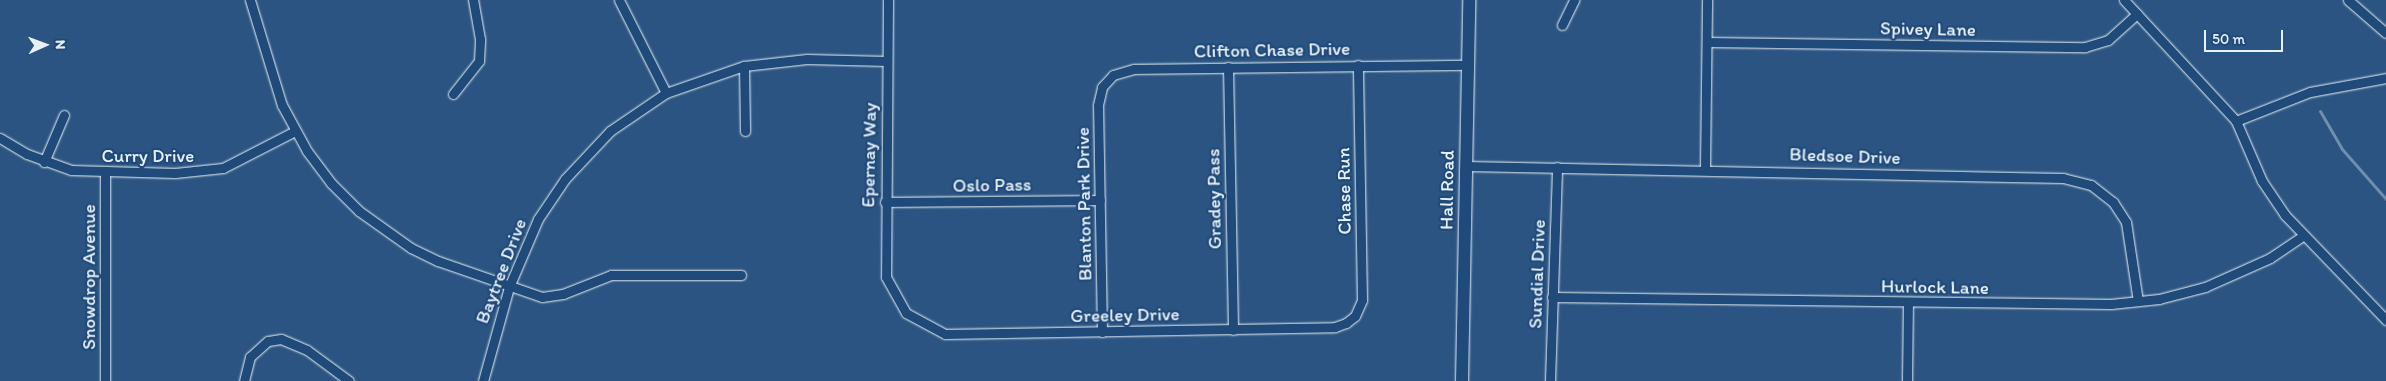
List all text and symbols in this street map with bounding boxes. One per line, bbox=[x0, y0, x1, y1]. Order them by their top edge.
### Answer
street label: Spivey Lane bbox=[1880, 17, 1976, 41]
north arrow bbox=[20, 20, 70, 70]
scale bar bbox=[2206, 20, 2285, 52]
text: 50 m bbox=[2212, 30, 2245, 48]
street label: Clifton Chase Drive bbox=[1193, 37, 1351, 63]
text: N bbox=[52, 39, 69, 49]
street label: Epernay Way bbox=[857, 103, 881, 207]
street label: Blanton Park Drive bbox=[1071, 127, 1097, 281]
street label: Bledsoe Drive bbox=[1789, 143, 1901, 169]
street label: Curry Drive bbox=[101, 145, 195, 167]
street label: Chase Run bbox=[1332, 147, 1356, 235]
street label: Gradey Pass bbox=[1202, 149, 1226, 249]
street label: Hall Road bbox=[1435, 150, 1459, 230]
street label: Oslo Pass bbox=[952, 173, 1032, 197]
street label: Snowdrop Avenue bbox=[78, 205, 100, 349]
street label: Baytree Drive bbox=[470, 215, 532, 327]
street label: Sundial Drive bbox=[1524, 219, 1550, 329]
street label: Hurlock Lane bbox=[1881, 275, 1989, 299]
street label: Greeley Drive bbox=[1070, 303, 1180, 327]

